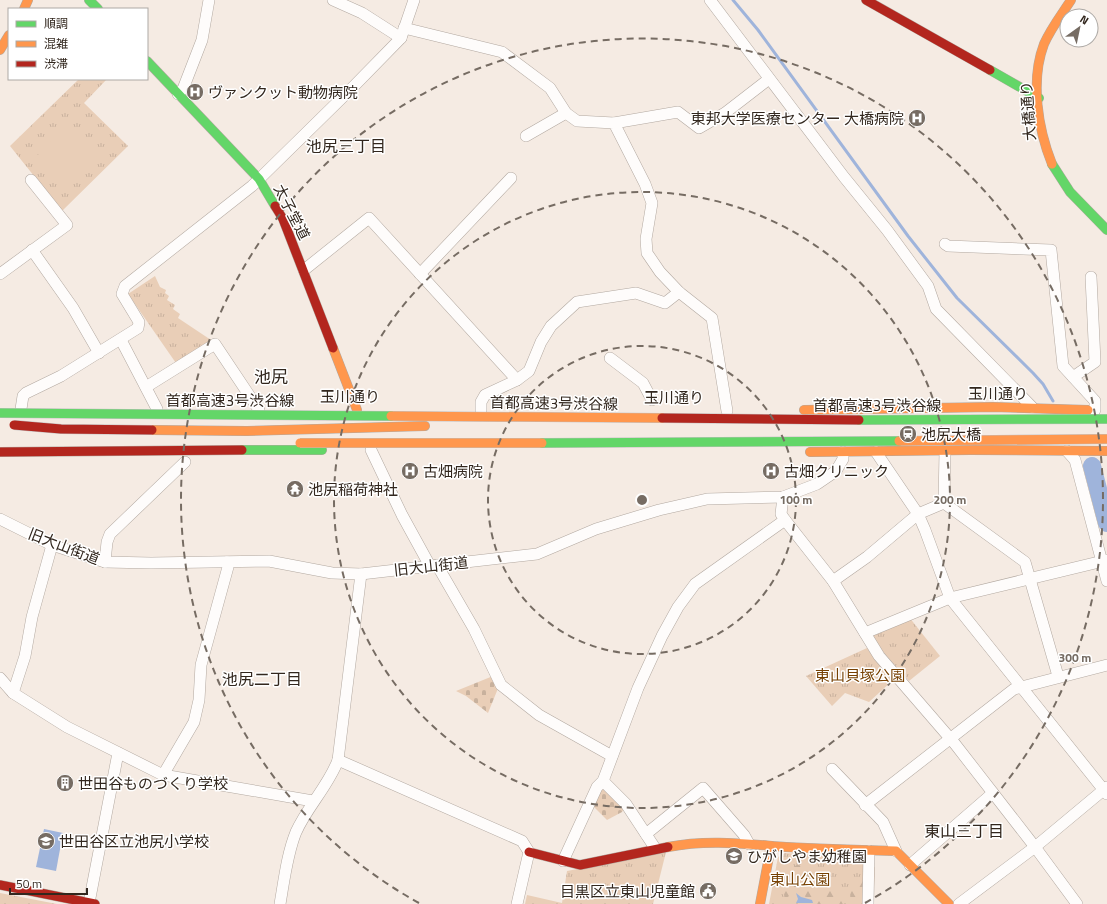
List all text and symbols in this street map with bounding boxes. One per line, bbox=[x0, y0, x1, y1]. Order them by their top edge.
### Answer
legend bbox=[8, 8, 148, 80]
north arrow bbox=[1059, 8, 1099, 48]
text: N bbox=[1077, 11, 1092, 28]
text: 順調 bbox=[44, 14, 68, 33]
text: 混雑 bbox=[44, 34, 68, 53]
text: 渋滞 bbox=[44, 54, 68, 73]
street label: 大橋通り bbox=[1014, 80, 1042, 142]
place label: ヴァンクット動物病院 bbox=[208, 81, 358, 104]
hospital icon: ヴァンクット動物病院 bbox=[185, 82, 205, 102]
place label: 東邦大学医療センター 大橋病院 bbox=[691, 107, 904, 130]
hospital icon: 東邦大学医療センター 大橋病院 bbox=[907, 108, 927, 128]
district label: 池尻三丁目 bbox=[306, 134, 386, 158]
street label: 太子堂道 bbox=[268, 180, 316, 244]
district label: 池尻 bbox=[254, 364, 288, 390]
street label: 玉川通り bbox=[968, 382, 1028, 405]
street label: 玉川通り bbox=[320, 385, 380, 408]
street label: 玉川通り bbox=[644, 386, 704, 409]
street label: 首都高速3号渋谷線 bbox=[166, 389, 294, 412]
street label: 首都高速3号渋谷線 bbox=[490, 390, 618, 416]
street label: 首都高速3号渋谷線 bbox=[813, 394, 941, 417]
place label: 池尻大橋 bbox=[921, 423, 981, 446]
station icon: 池尻大橋 bbox=[898, 424, 918, 444]
place label: 古畑病院 bbox=[423, 460, 483, 483]
place label: 古畑クリニック bbox=[784, 460, 889, 483]
hospital icon: 古畑病院 bbox=[400, 461, 420, 481]
hospital icon: 古畑クリニック bbox=[761, 461, 781, 481]
place label: 池尻稲荷神社 bbox=[308, 478, 398, 501]
temple icon: 池尻稲荷神社 bbox=[285, 479, 305, 499]
text: 100 m bbox=[780, 490, 812, 509]
text: 200 m bbox=[934, 490, 966, 509]
centre of rings bbox=[635, 493, 649, 507]
street label: 旧大山街道 bbox=[25, 522, 103, 570]
street label: 旧大山街道 bbox=[392, 551, 470, 581]
text: 300 m bbox=[1059, 648, 1091, 667]
park label: 東山貝塚公園 bbox=[815, 664, 905, 687]
district label: 池尻二丁目 bbox=[222, 667, 302, 691]
place label: 世田谷ものづくり学校 bbox=[78, 772, 228, 795]
building icon: 世田谷ものづくり学校 bbox=[55, 773, 75, 793]
district label: 東山三丁目 bbox=[924, 819, 1004, 843]
place label: 世田谷区立池尻小学校 bbox=[59, 830, 209, 853]
school or university icon: 世田谷区立池尻小学校 bbox=[36, 831, 56, 851]
place label: ひがしやま幼稚園 bbox=[747, 845, 867, 868]
school or university icon: ひがしやま幼稚園 bbox=[724, 846, 744, 866]
park label: 東山公園 bbox=[770, 868, 830, 891]
scale bar bbox=[10, 870, 87, 896]
text: 50 m bbox=[16, 874, 42, 893]
place label: 目黒区立東山児童館 bbox=[560, 880, 695, 903]
public building icon: 目黒区立東山児童館 bbox=[698, 881, 718, 901]

